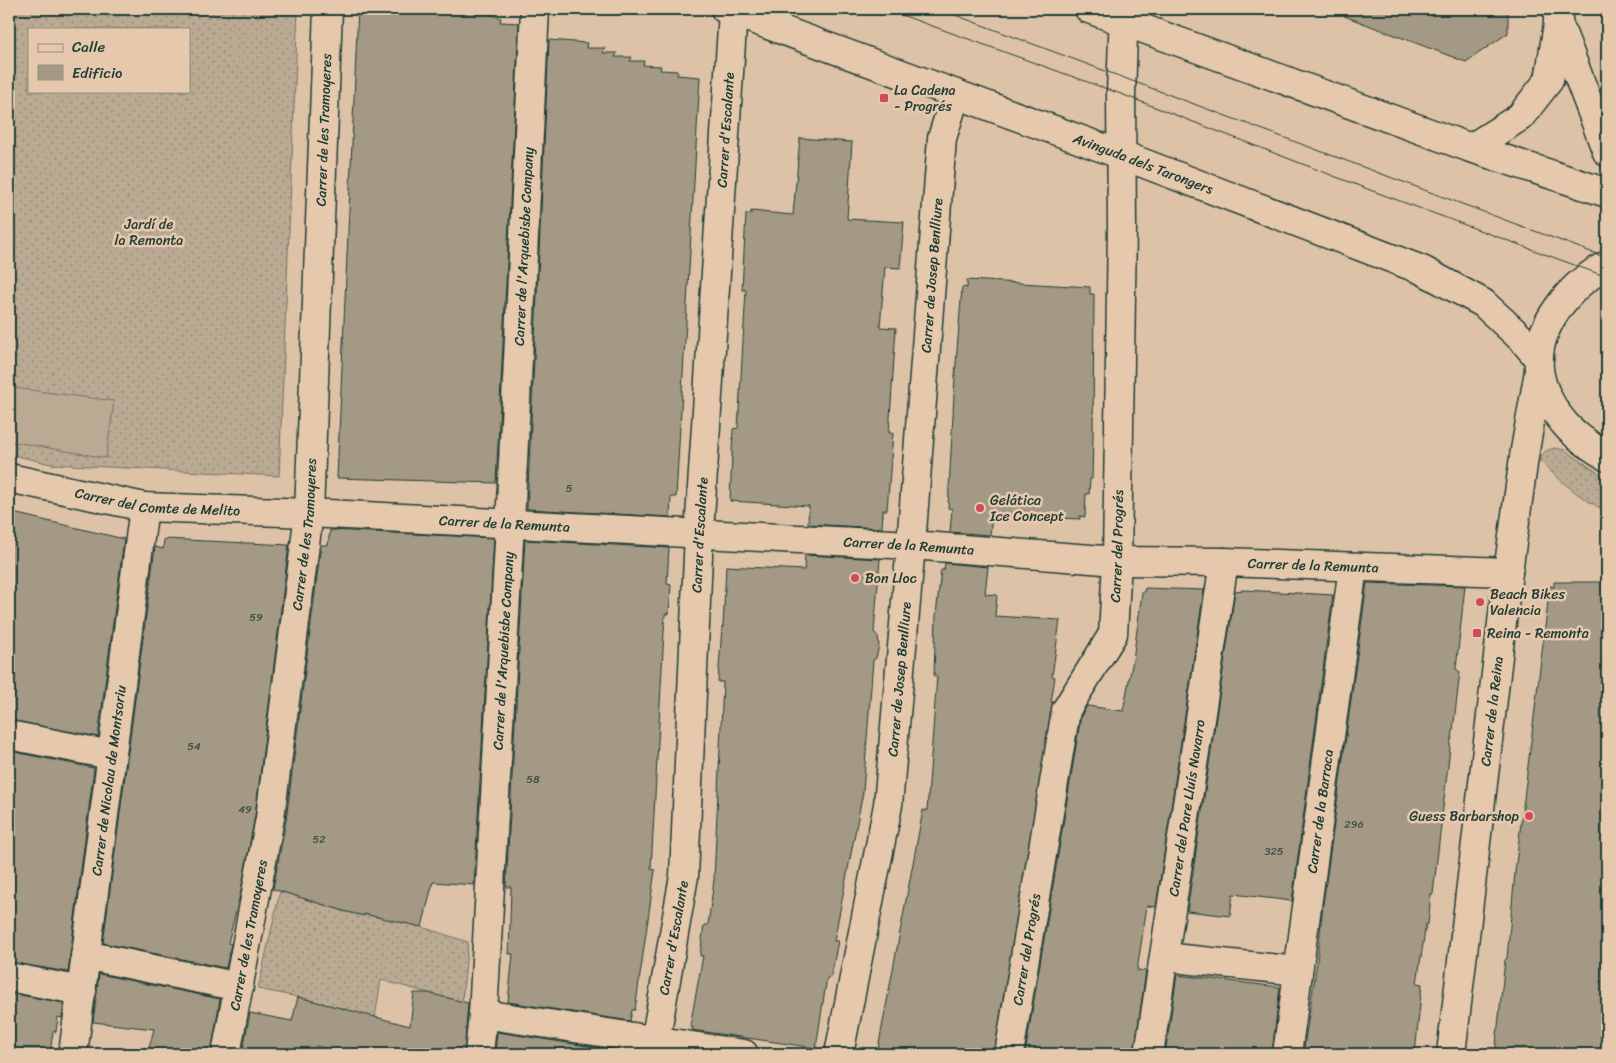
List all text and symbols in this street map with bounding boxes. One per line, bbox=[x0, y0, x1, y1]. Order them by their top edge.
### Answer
legend bbox=[28, 28, 190, 92]
text: Calle bbox=[72, 34, 105, 60]
street label: Carrer de les Tramoyeres bbox=[309, 52, 339, 207]
text: Edificio bbox=[72, 60, 123, 86]
street label: Carrer d'Escalante bbox=[710, 71, 742, 188]
place label: La Cadena - Progrés bbox=[894, 78, 956, 119]
marker: La Cadena - Progrés bbox=[878, 92, 890, 104]
street label: Avinguda dels Tarongers bbox=[1069, 126, 1217, 202]
street label: Carrer de l'Arquebisbe Company bbox=[507, 146, 541, 346]
street label: Carrer de Josep Benlliure bbox=[914, 197, 950, 354]
park label: Jardí de la Remonta bbox=[115, 212, 183, 253]
street label: Carrer de les Tramoyeres bbox=[285, 457, 324, 612]
street label: Carrer d'Escalante bbox=[684, 476, 716, 593]
house number: 5 bbox=[566, 479, 573, 498]
street label: Carrer del Comte de Melito bbox=[72, 480, 241, 523]
place label: Gelática Ice Concept bbox=[989, 488, 1064, 529]
street label: Carrer del Progrés bbox=[1103, 489, 1131, 603]
marker: Gelática Ice Concept bbox=[974, 502, 986, 514]
street label: Carrer de la Remunta bbox=[438, 508, 571, 540]
street label: Carrer de la Remunta bbox=[843, 529, 975, 563]
street label: Carrer de l'Arquebisbe Company bbox=[486, 550, 522, 751]
street label: Carrer de la Remunta bbox=[1247, 551, 1379, 580]
place label: Bon Lloc bbox=[865, 566, 917, 591]
marker: Bon Lloc bbox=[849, 572, 861, 584]
place label: Beach Bikes Valencia bbox=[1490, 582, 1565, 623]
marker: Beach Bikes Valencia bbox=[1474, 596, 1486, 608]
street label: Carrer de Josep Benlliure bbox=[880, 601, 919, 758]
house number: 59 bbox=[249, 608, 263, 627]
place label: Reina - Remonta bbox=[1487, 621, 1589, 646]
marker: Reina - Remonta bbox=[1471, 627, 1483, 639]
street label: Carrer de la Reina bbox=[1473, 655, 1511, 768]
street label: Carrer de Nicolau de Montsoriu bbox=[84, 683, 134, 877]
street label: Carrer del Pare Lluís Navarro bbox=[1161, 718, 1213, 898]
house number: 54 bbox=[187, 737, 201, 756]
street label: Carrer de la Barraca bbox=[1300, 748, 1341, 875]
house number: 58 bbox=[526, 770, 540, 789]
house number: 49 bbox=[238, 800, 252, 819]
place label: Guess Barbarshop bbox=[1409, 804, 1520, 829]
marker: Guess Barbarshop bbox=[1523, 810, 1535, 822]
house number: 296 bbox=[1344, 815, 1364, 834]
house number: 52 bbox=[312, 830, 326, 849]
house number: 325 bbox=[1264, 842, 1284, 861]
street label: Carrer de les Tramoyeres bbox=[222, 857, 275, 1013]
street label: Carrer d'Escalante bbox=[651, 878, 696, 997]
street label: Carrer del Progrés bbox=[1005, 892, 1048, 1007]

